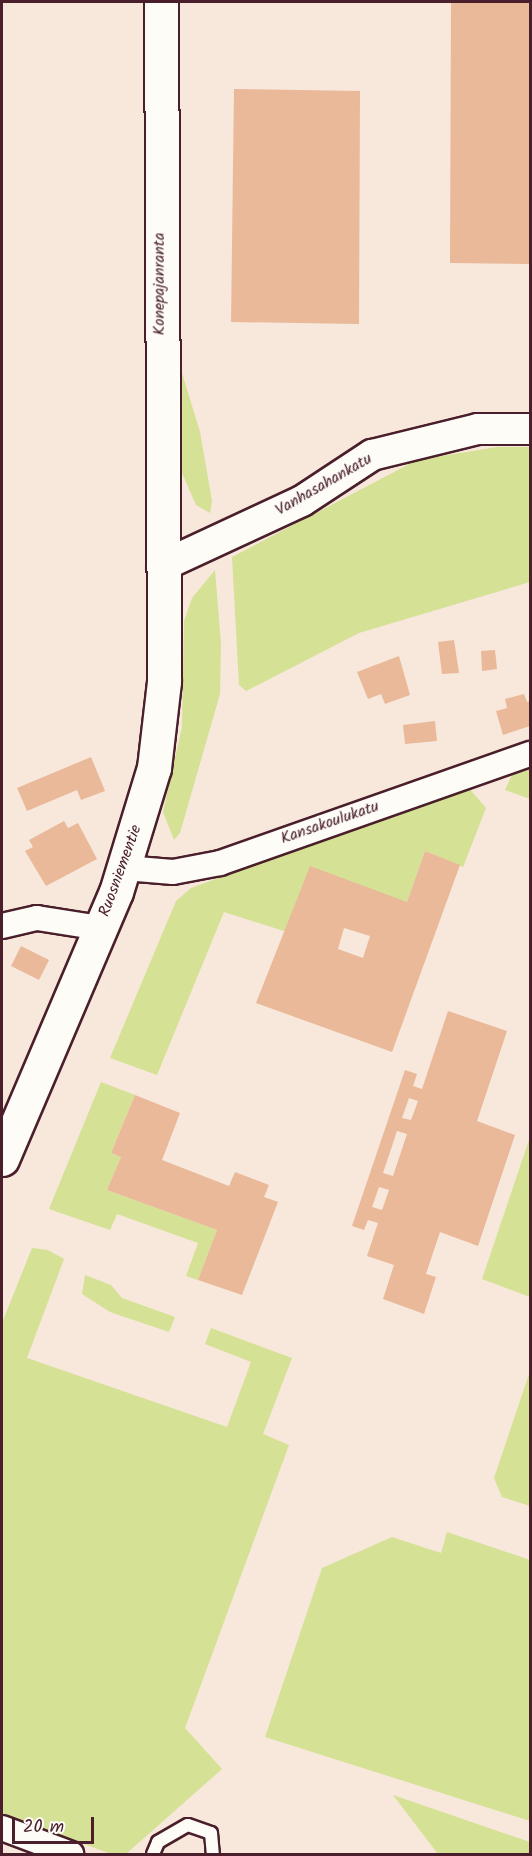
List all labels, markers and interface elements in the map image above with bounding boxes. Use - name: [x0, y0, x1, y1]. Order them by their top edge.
- street label: Konepajanranta: [150, 233, 170, 335]
- street label: Vanhasahankatu: [272, 450, 376, 520]
- street label: Kansakoulukatu: [278, 797, 382, 849]
- street label: Ruosniementie: [96, 822, 146, 920]
- scale bar: [15, 1805, 98, 1843]
- text: 20 m: [23, 1813, 64, 1842]

